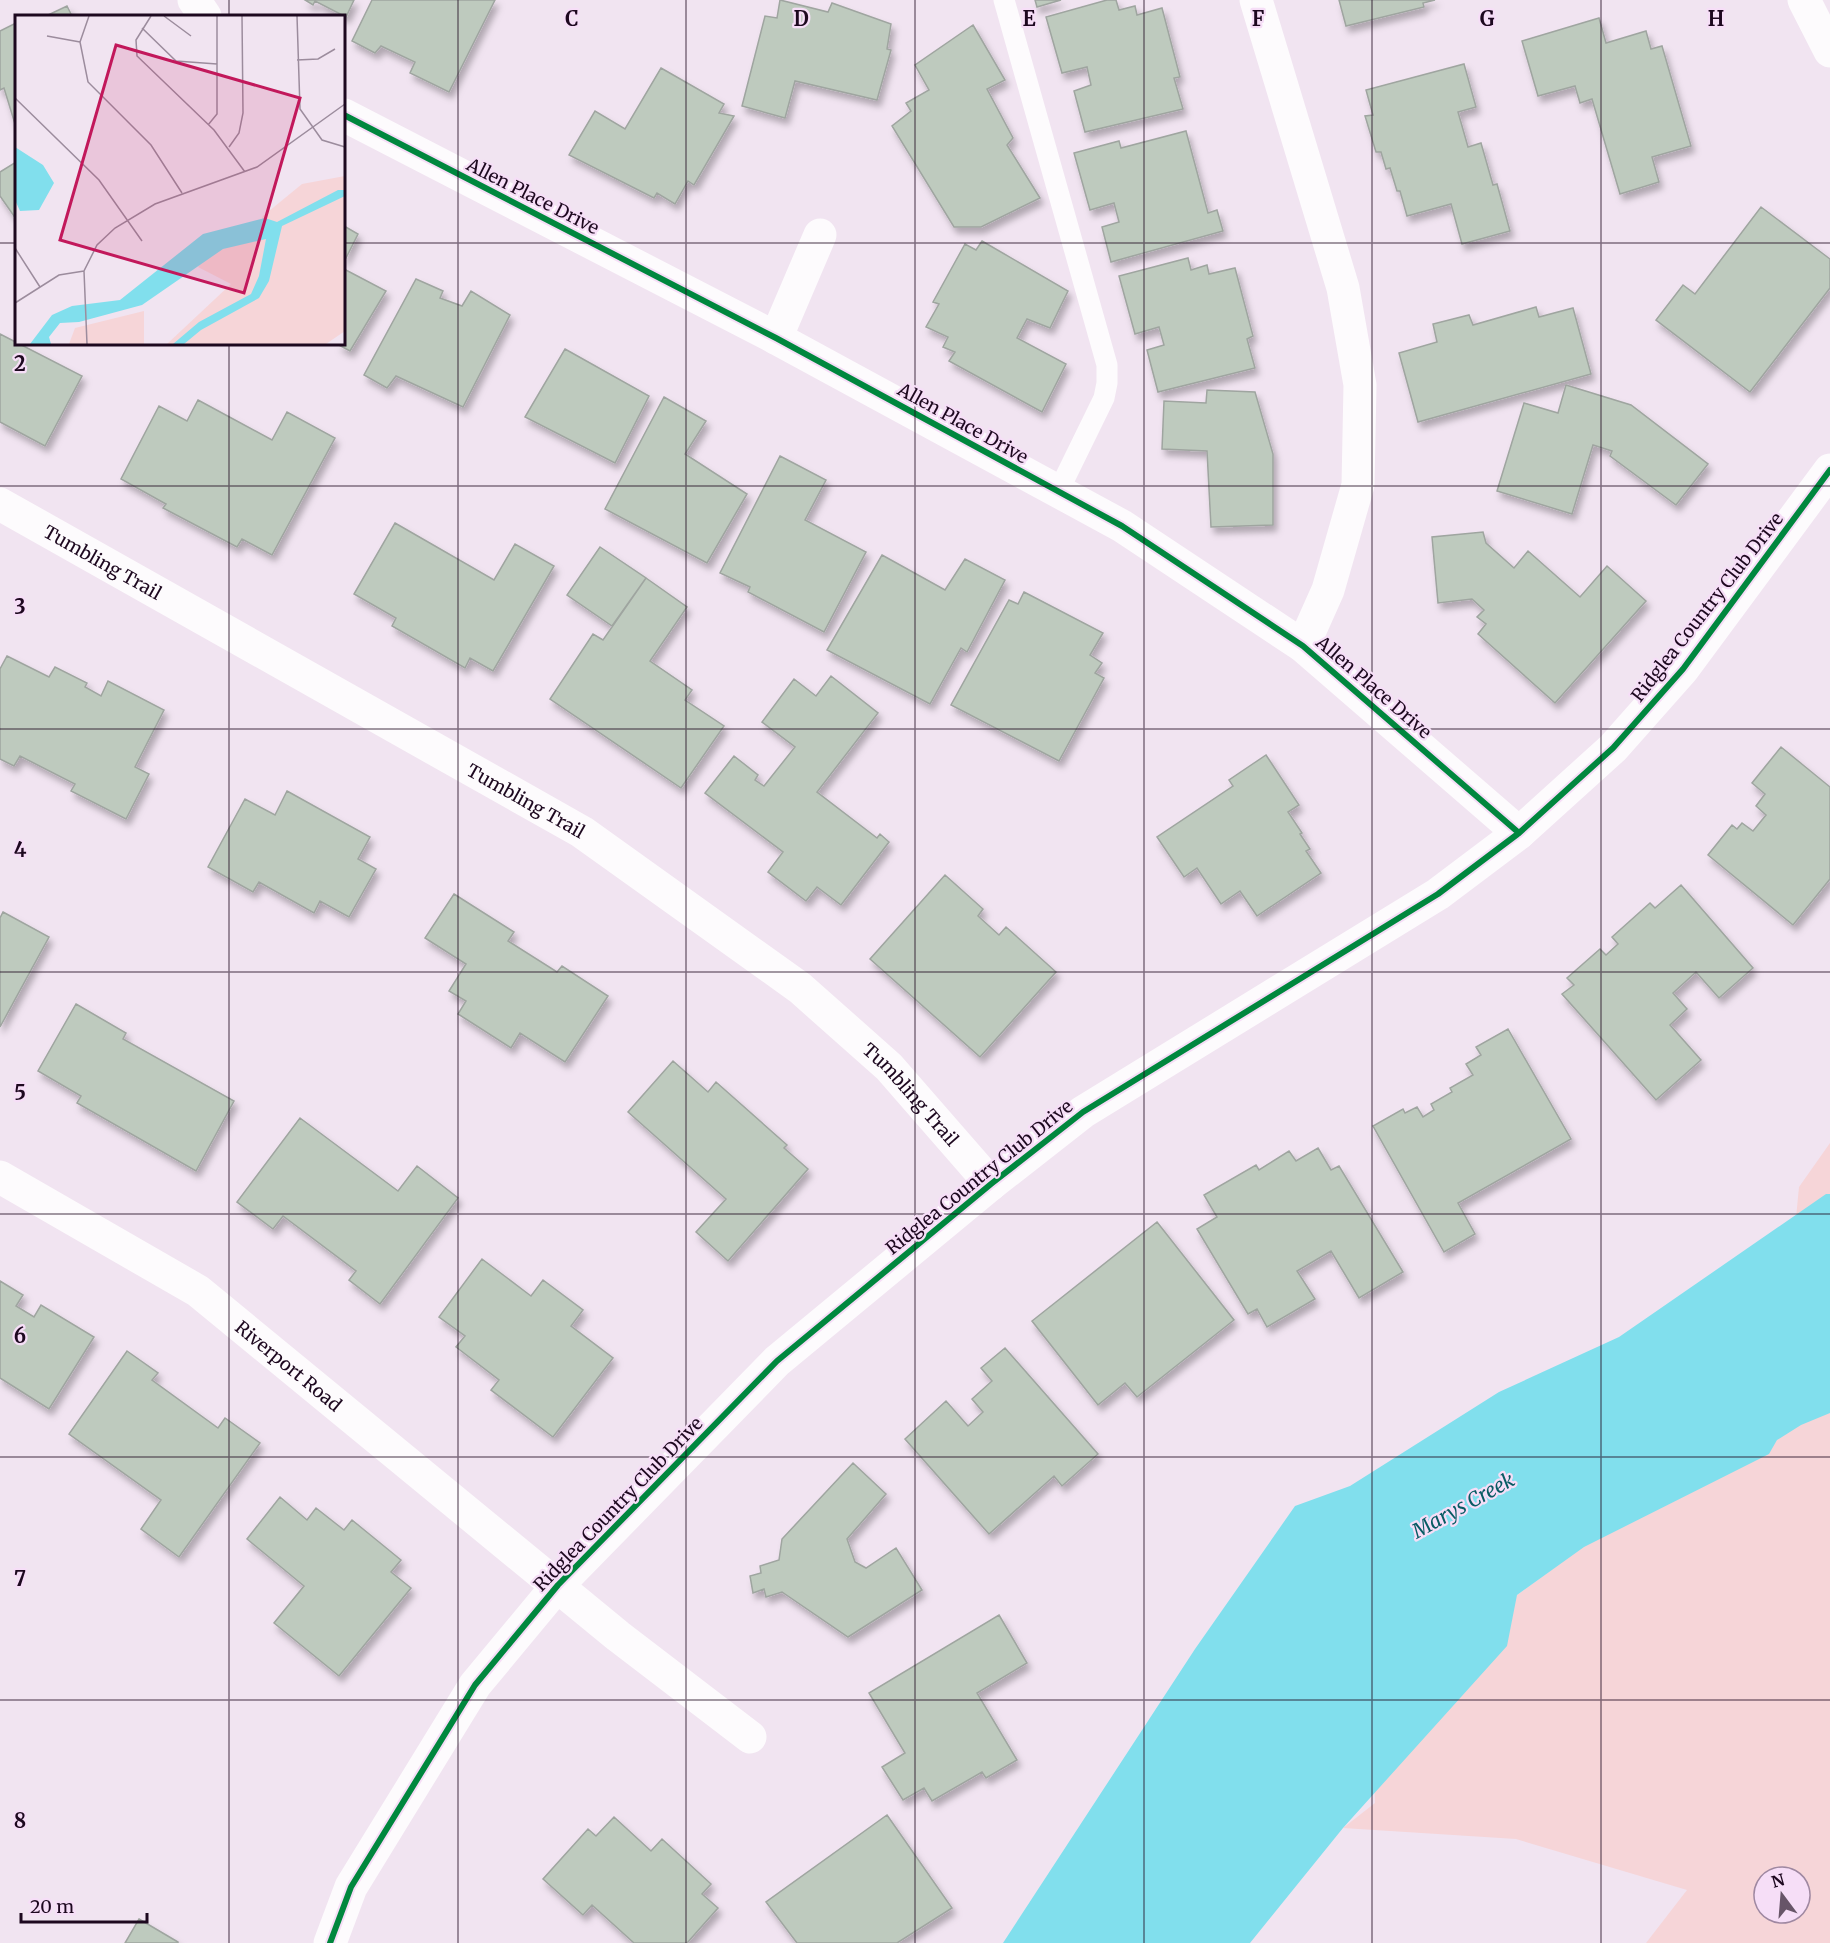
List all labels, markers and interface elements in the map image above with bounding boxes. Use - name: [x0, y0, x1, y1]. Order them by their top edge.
- text: C: [565, 6, 579, 31]
- text: D: [793, 6, 809, 31]
- text: E: [1022, 6, 1036, 31]
- text: F: [1252, 6, 1265, 31]
- text: G: [1480, 6, 1495, 31]
- text: H: [1708, 6, 1724, 31]
- inset map: [15, 15, 345, 345]
- street label: Allen Place Drive: [462, 152, 603, 239]
- text: 2: [14, 351, 26, 376]
- street label: Allen Place Drive: [893, 377, 1032, 468]
- street label: Ridglea Country Club Drive: [1626, 508, 1788, 706]
- street label: Tumbling Trail: [40, 520, 166, 605]
- text: 3: [14, 594, 26, 619]
- street label: Allen Place Drive: [1311, 630, 1437, 743]
- street label: Tumbling Trail: [463, 758, 590, 843]
- text: 4: [14, 837, 27, 862]
- street label: Tumbling Trail: [858, 1038, 964, 1151]
- text: 5: [14, 1080, 26, 1105]
- street label: Ridglea Country Club Drive: [881, 1094, 1077, 1260]
- street label: Riverport Road: [231, 1315, 347, 1416]
- text: 6: [14, 1323, 26, 1348]
- street label: Ridglea Country Club Drive: [529, 1412, 707, 1596]
- water label: Marys Creek: [1407, 1467, 1519, 1544]
- text: 7: [14, 1566, 26, 1591]
- text: 8: [14, 1808, 26, 1833]
- north arrow: [1752, 1865, 1812, 1925]
- text: N: [1769, 1869, 1787, 1892]
- scale bar: [21, 1886, 147, 1924]
- text: 20 m: [30, 1895, 74, 1918]

